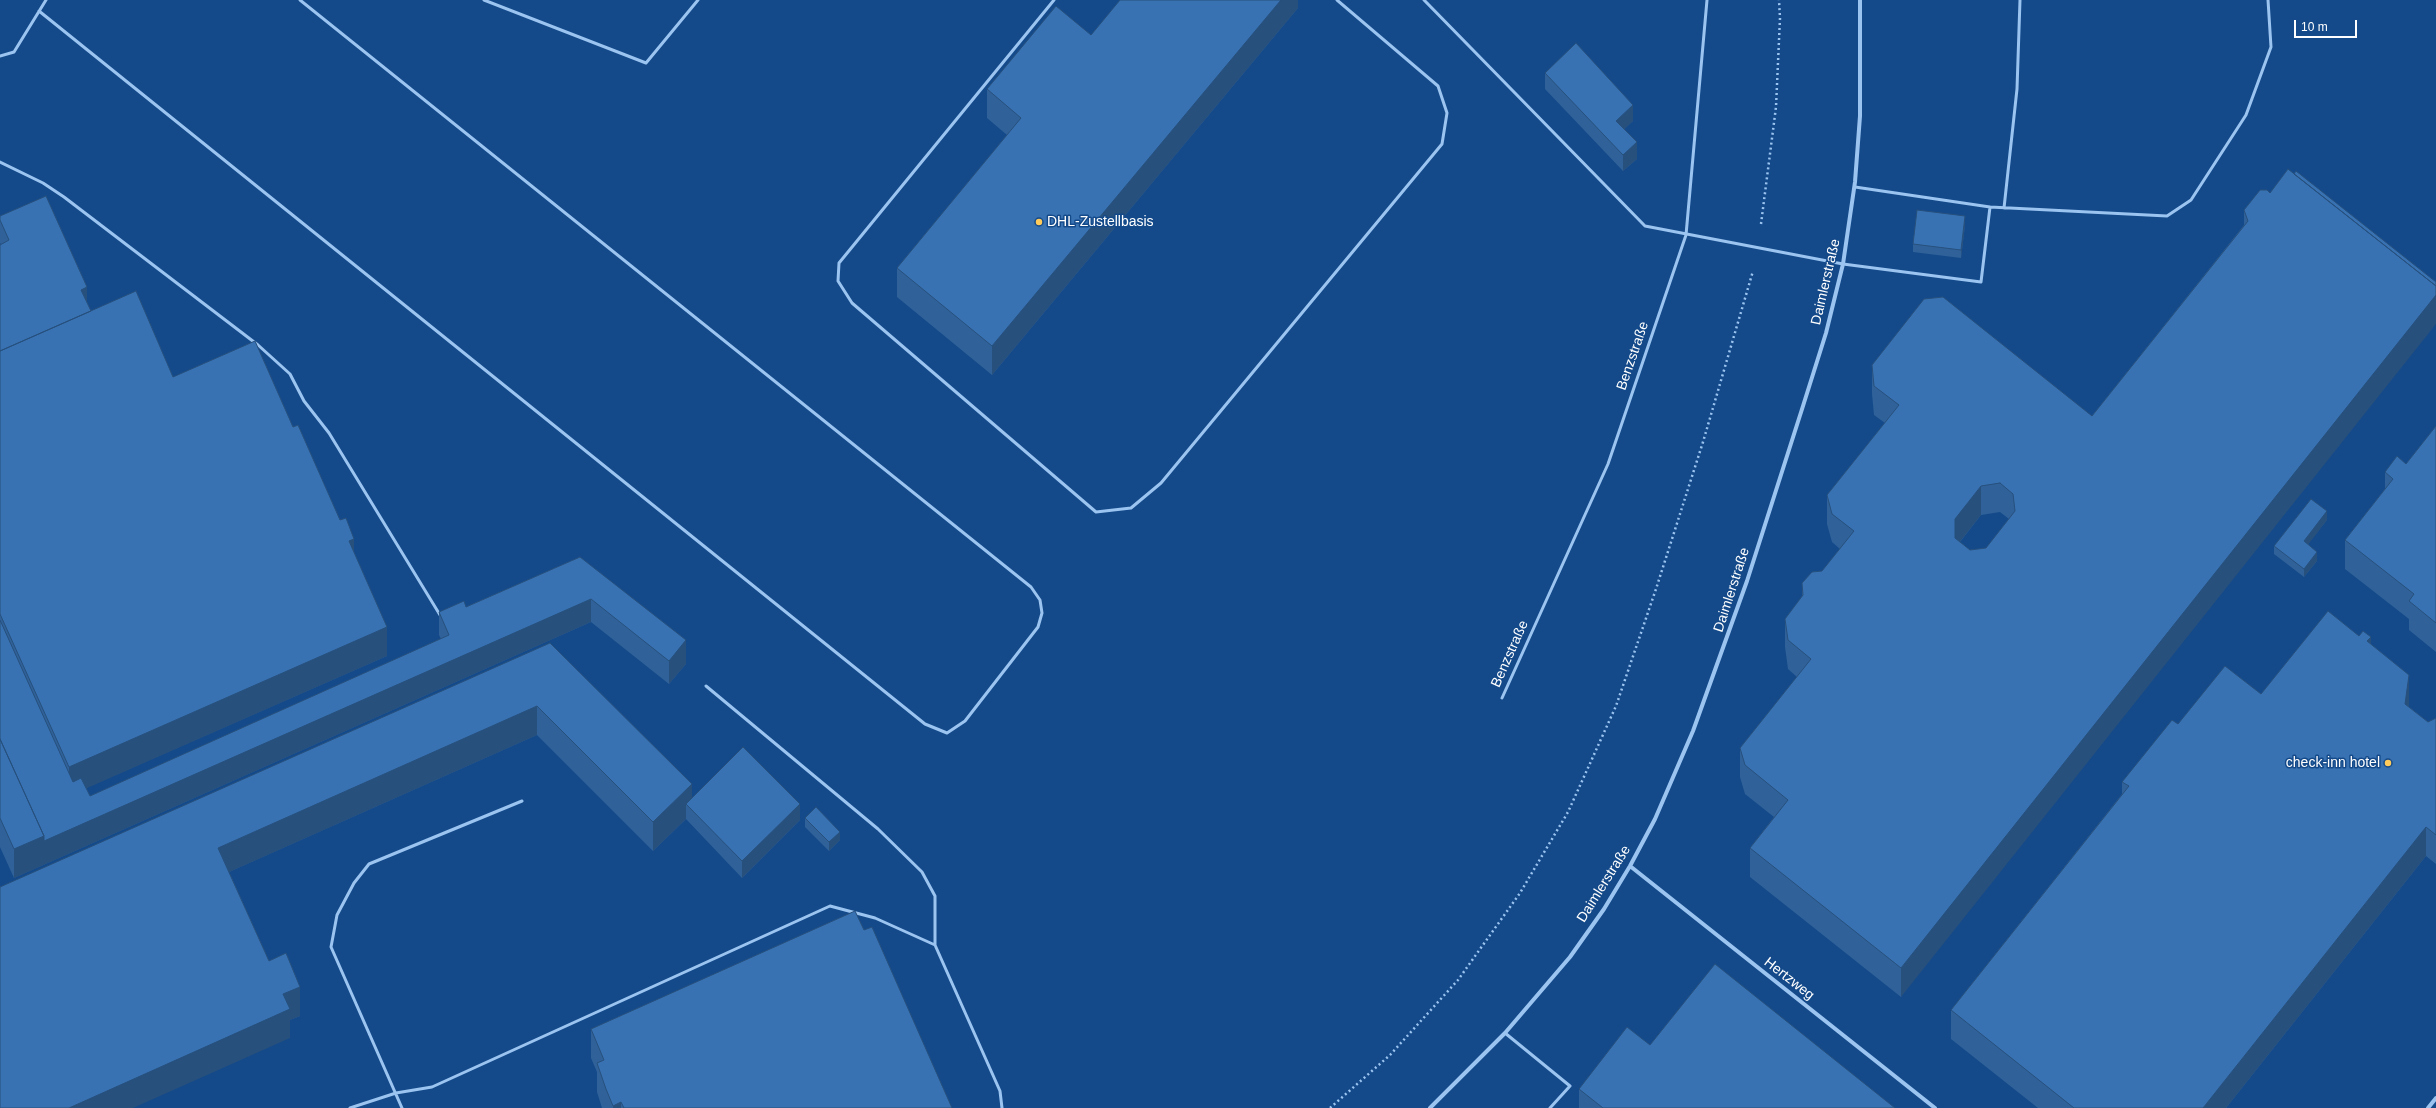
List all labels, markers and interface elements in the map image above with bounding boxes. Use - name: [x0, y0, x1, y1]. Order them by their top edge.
- scale bar: [2296, 12, 2359, 38]
- text: 10 m: [2301, 20, 2328, 34]
- place label: DHL-Zustellbasis: [1047, 214, 1154, 230]
- marker: DHL-Zustellbasis: [1034, 217, 1044, 227]
- street label: Daimlerstraße: [1808, 237, 1844, 327]
- street label: Benzstraße: [1613, 319, 1653, 393]
- street label: Daimlerstraße: [1710, 546, 1754, 634]
- street label: Benzstraße: [1488, 618, 1532, 690]
- place label: check-inn hotel: [2286, 755, 2380, 771]
- marker: check-inn hotel: [2383, 758, 2393, 768]
- street label: Daimlerstraße: [1574, 842, 1634, 926]
- street label: Hertzweg: [1761, 954, 1817, 1004]

